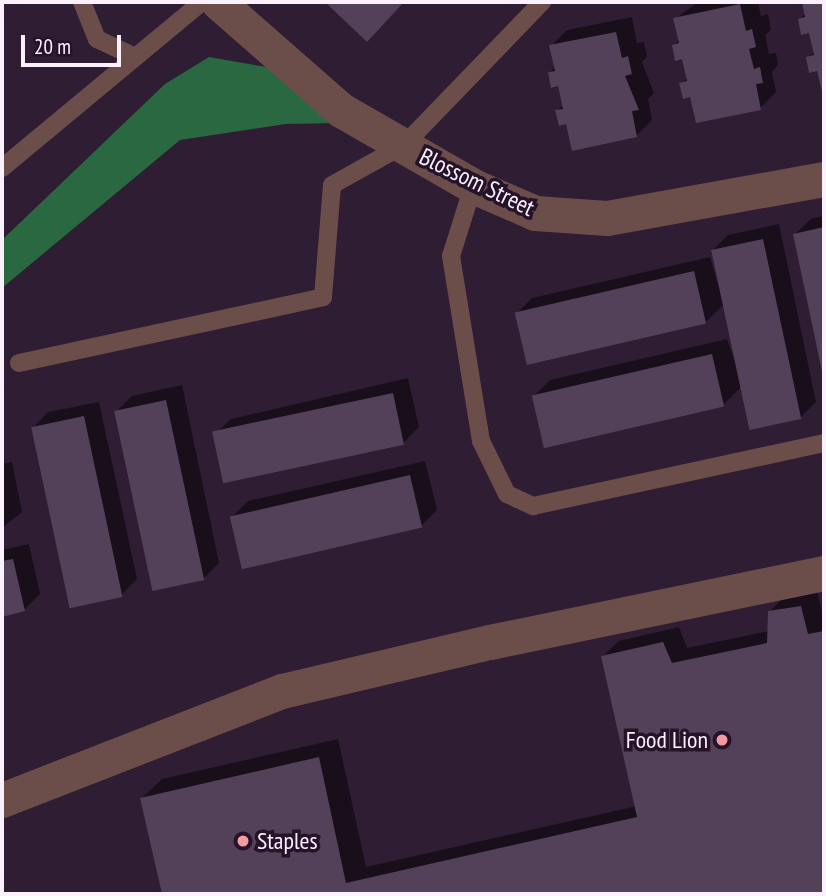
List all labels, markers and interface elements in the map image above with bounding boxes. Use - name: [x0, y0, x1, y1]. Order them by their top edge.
- scale bar: [24, 21, 124, 65]
- text: 20 m: [34, 33, 71, 60]
- street label: Blossom Street: [415, 142, 539, 222]
- place label: Food Lion: [626, 726, 708, 754]
- marker: Food Lion: [714, 732, 730, 748]
- place label: Staples: [257, 827, 318, 855]
- marker: Staples: [235, 833, 251, 849]

